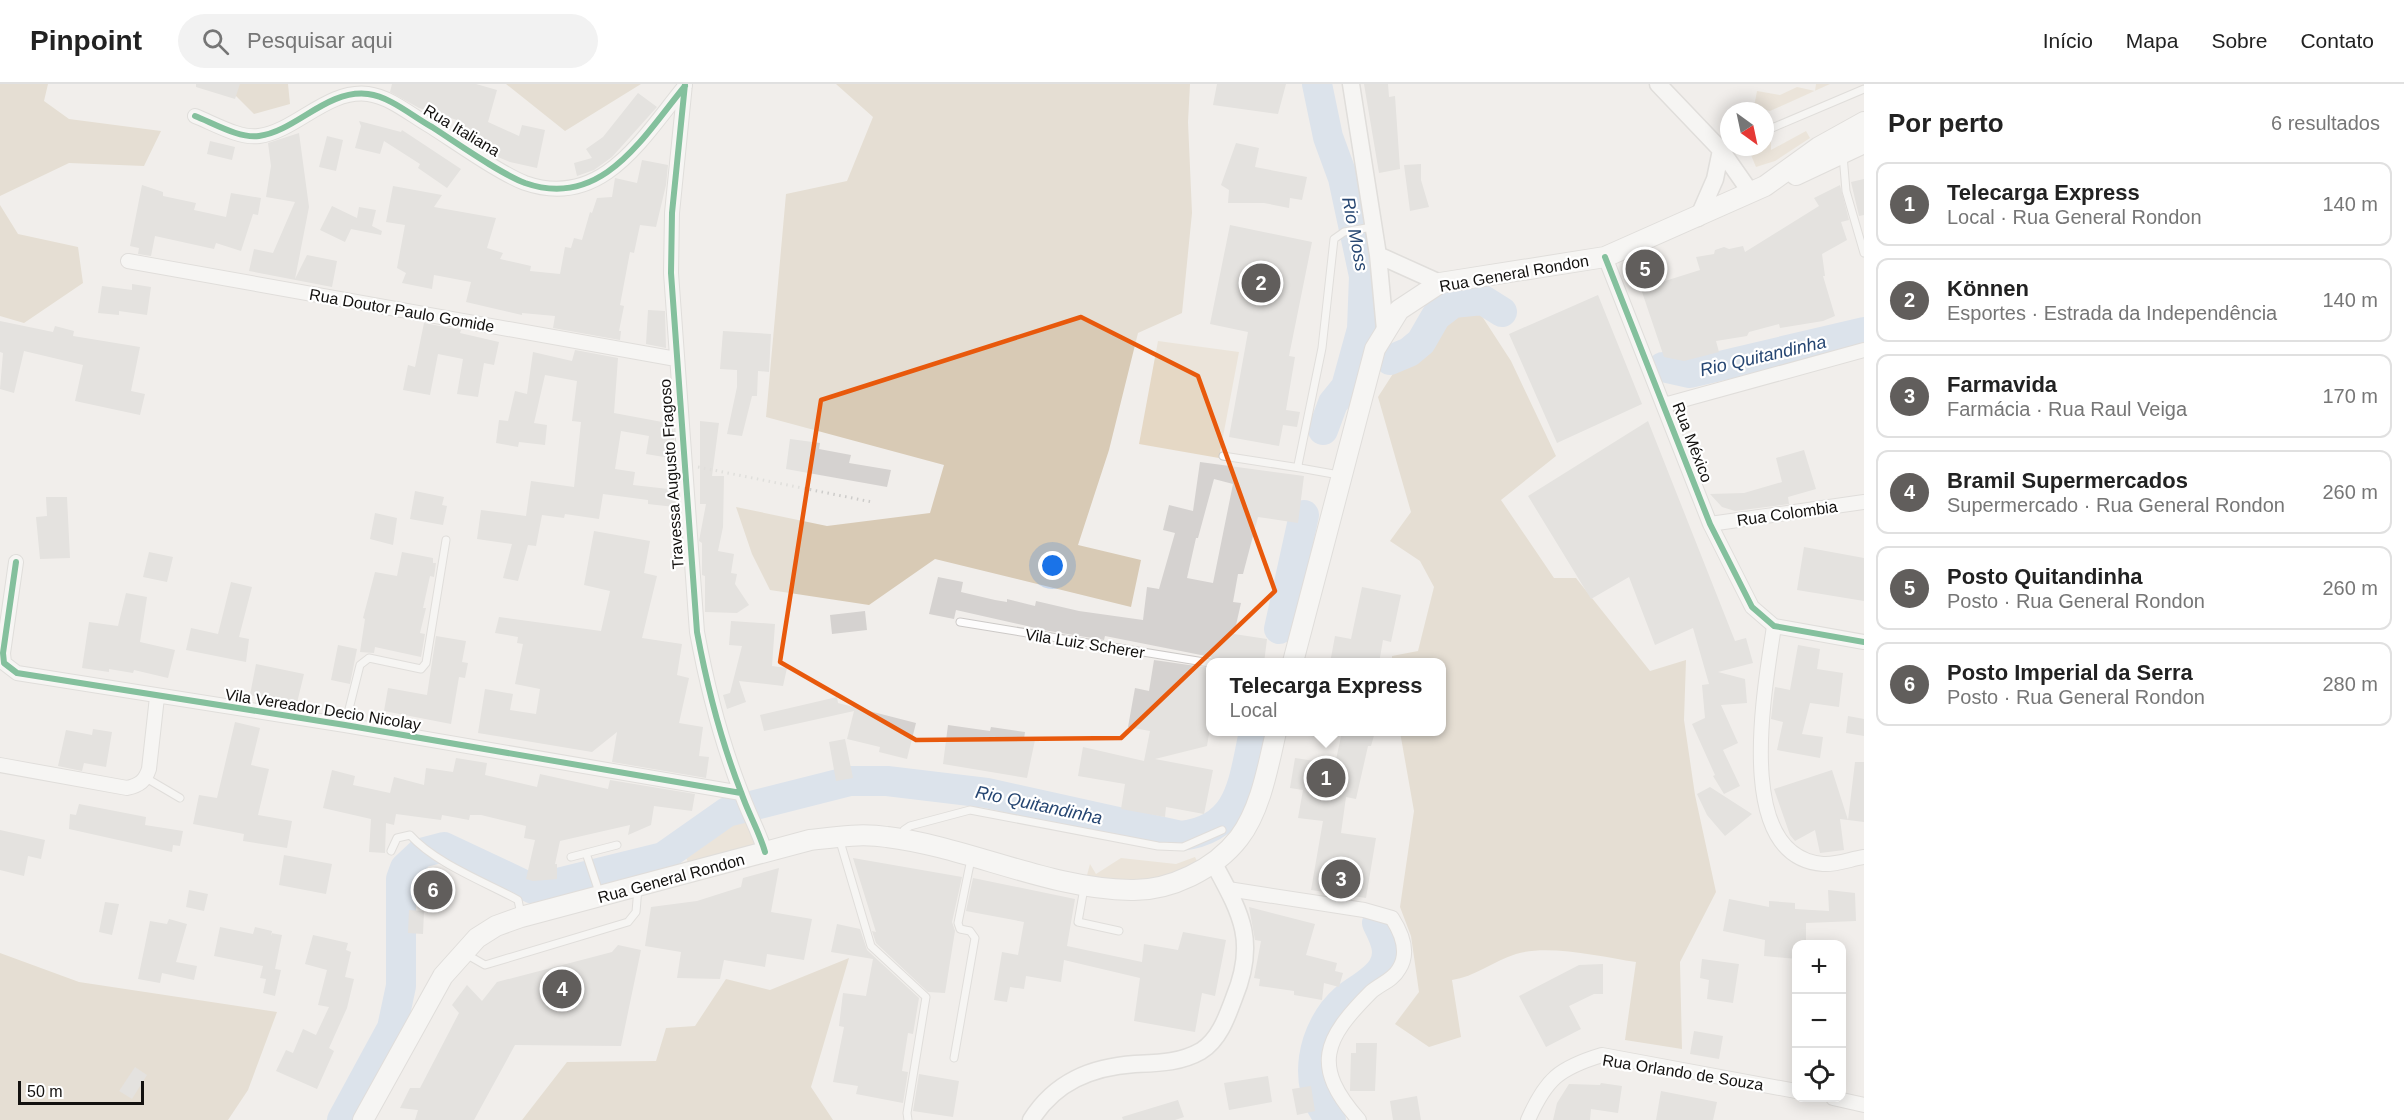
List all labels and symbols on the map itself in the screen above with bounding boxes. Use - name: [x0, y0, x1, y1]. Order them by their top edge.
- street label: Rua Italiana: [421, 101, 503, 160]
- north arrow: [1720, 102, 1774, 156]
- water label: Rio Moss: [1338, 195, 1372, 273]
- pin: 5: [1626, 246, 1664, 291]
- street label: Rua General Rondon: [1438, 252, 1590, 295]
- pin: 2: [1242, 260, 1280, 306]
- street label: Rua Doutor Paulo Gomide: [308, 286, 496, 335]
- water label: Rio Quitandinha: [1698, 332, 1828, 380]
- street label: Travessa Augusto Fragoso: [656, 378, 687, 570]
- street label: Rua México: [1669, 400, 1716, 485]
- street label: Rua Colombia: [1736, 498, 1839, 529]
- your location: [1038, 551, 1067, 580]
- street label: Vila Luiz Scherer: [1024, 626, 1147, 661]
- street label: Vila Vereador Decio Nicolay: [224, 686, 422, 733]
- pin: 1: [1306, 756, 1346, 800]
- water label: Rio Quitandinha: [974, 782, 1104, 828]
- street label: Rua General Rondon: [596, 851, 746, 906]
- pin: 3: [1322, 856, 1360, 902]
- pin: 6: [414, 868, 452, 912]
- pin: 4: [542, 966, 582, 1012]
- street label: Rua Orlando de Souza: [1601, 1051, 1765, 1094]
- scale bar: [18, 1078, 144, 1106]

